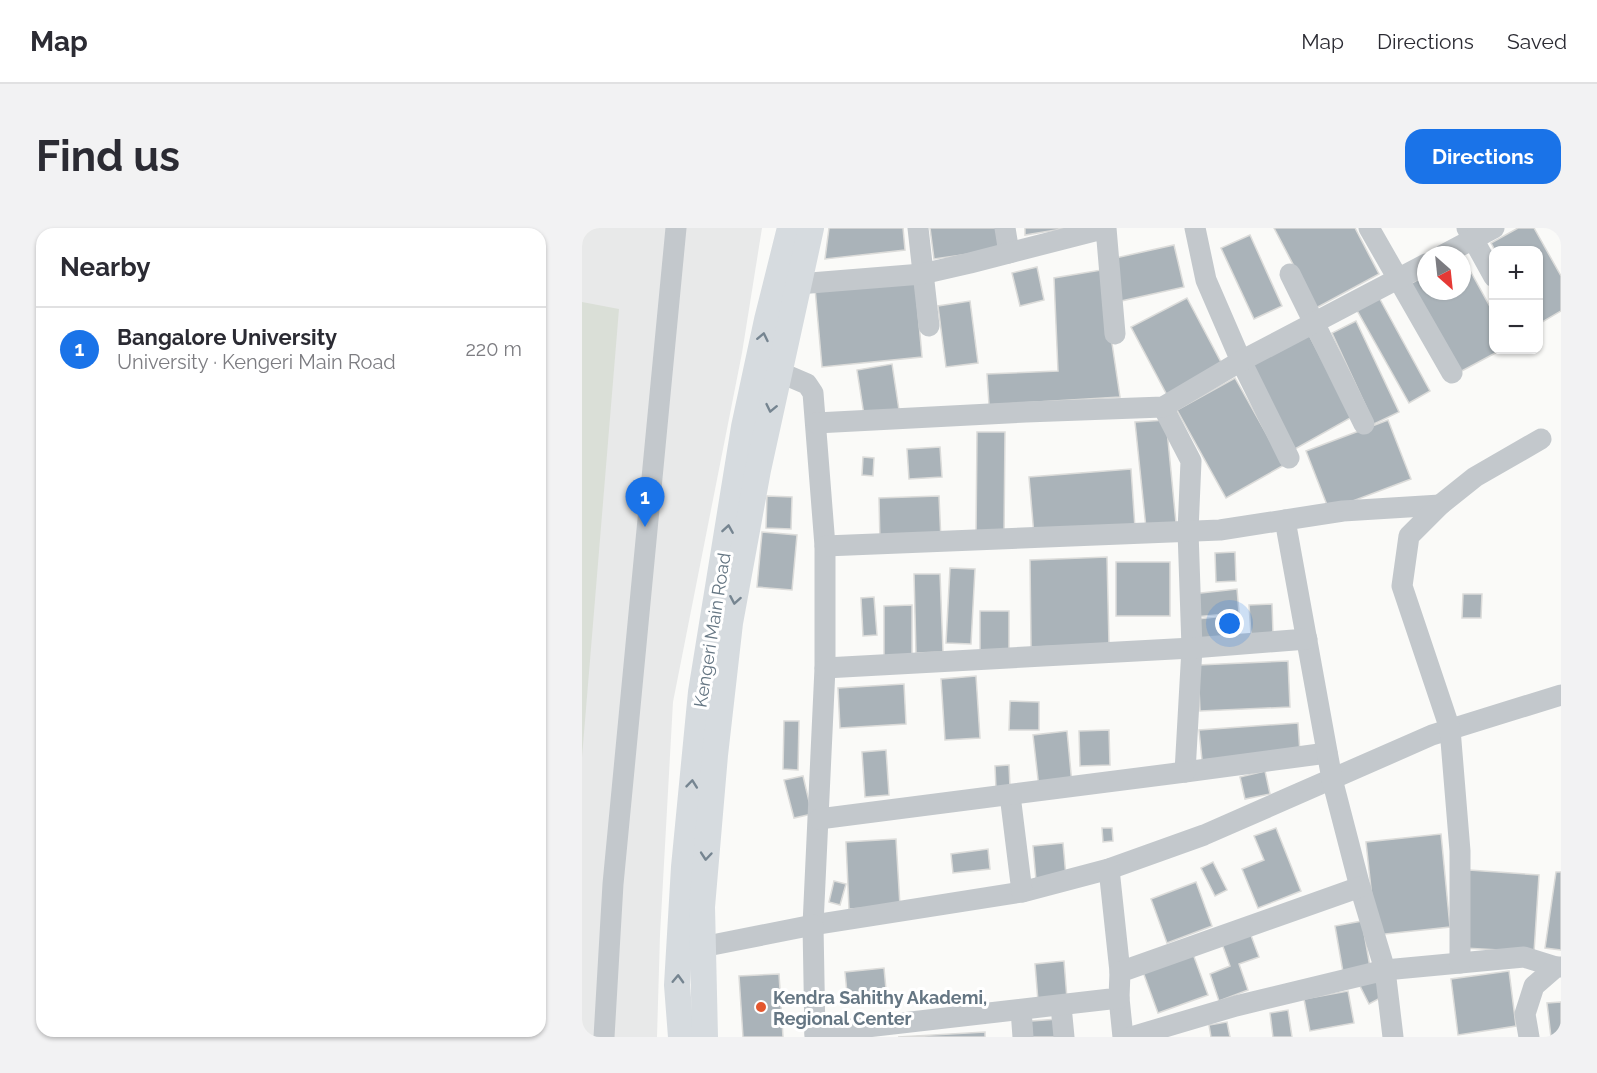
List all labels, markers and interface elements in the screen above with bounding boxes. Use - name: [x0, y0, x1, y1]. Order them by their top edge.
- text: Map: [30, 25, 88, 58]
- text: Map: [1301, 29, 1344, 54]
- text: Directions: [1377, 29, 1474, 54]
- text: Saved: [1507, 29, 1567, 54]
- button: Directions: [1405, 129, 1561, 184]
- text: Find us: [36, 132, 180, 181]
- north arrow: [1417, 246, 1471, 300]
- map controls: [1489, 246, 1543, 354]
- button: +: [1489, 246, 1543, 300]
- text: Nearby: [60, 252, 150, 282]
- button: −: [1489, 300, 1543, 354]
- text: Bangalore University: [117, 324, 337, 350]
- one-way arrow: [756, 332, 769, 342]
- text: 1: [75, 337, 84, 361]
- text: 220 m: [465, 337, 522, 361]
- text: University · Kengeri Main Road: [117, 350, 396, 374]
- one-way arrow: [765, 403, 778, 413]
- pin: 1: [626, 478, 664, 527]
- one-way arrow: [721, 524, 733, 533]
- street label: Kengeri Main Road: [689, 551, 735, 709]
- one-way arrow: [729, 595, 741, 604]
- your location: [1215, 609, 1244, 638]
- one-way arrow: [685, 780, 698, 789]
- one-way arrow: [700, 851, 713, 861]
- one-way arrow: [671, 974, 684, 983]
- place label: Kendra Sahithy Akademi, Regional Center: [773, 987, 987, 1029]
- marker: Kendra Sahithy Akademi, Regional Center: [754, 1000, 768, 1014]

